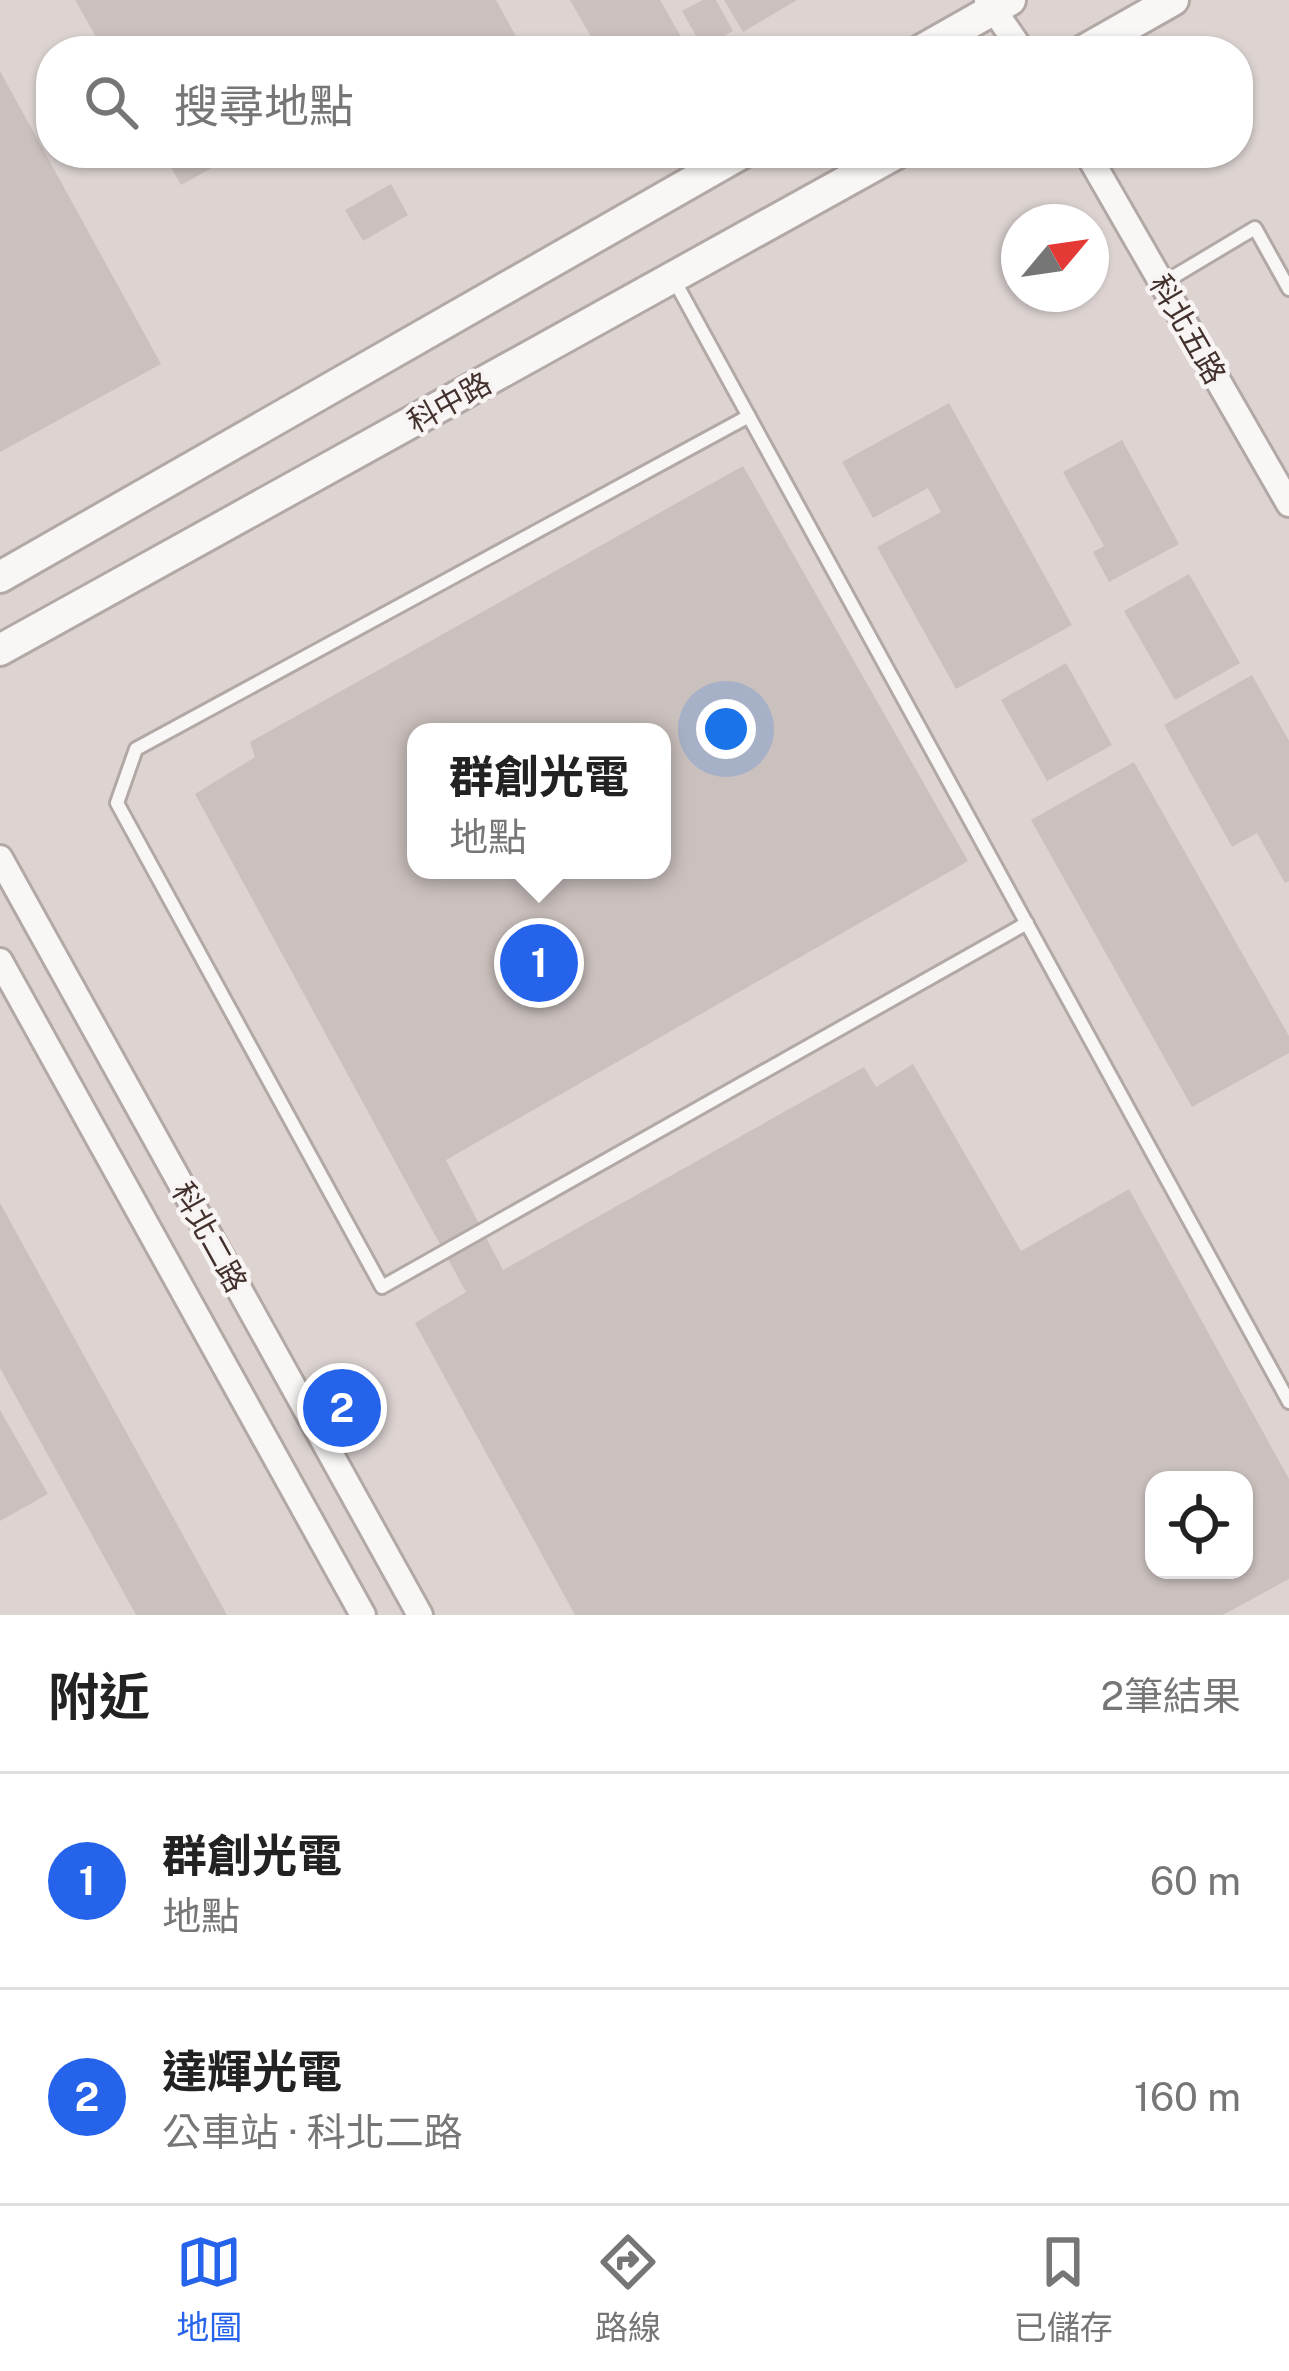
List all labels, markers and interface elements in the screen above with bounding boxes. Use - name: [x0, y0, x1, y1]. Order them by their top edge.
- search box: [36, 36, 1253, 168]
- icon: search: [78, 69, 144, 135]
- text: 搜尋地點: [174, 79, 354, 132]
- north arrow: [1001, 204, 1109, 312]
- street label: 科北五路: [1142, 268, 1234, 390]
- street label: 科中路: [401, 364, 497, 440]
- your location: [696, 699, 756, 759]
- popup: [407, 723, 671, 879]
- text: 群創光電: [449, 750, 629, 803]
- text: 地點: [449, 814, 527, 860]
- pin: 1: [500, 918, 578, 1008]
- street label: 科北二路: [165, 1176, 255, 1298]
- pin: 2: [303, 1363, 381, 1453]
- map controls: [1145, 1471, 1253, 1579]
- button: locate: [1145, 1471, 1253, 1579]
- text: 附近: [48, 1667, 150, 1726]
- text: 2筆結果: [1101, 1673, 1241, 1719]
- text: 群創光電: [162, 1829, 342, 1882]
- text: 1: [79, 1858, 95, 1904]
- text: 60 m: [1150, 1858, 1241, 1904]
- text: 地點: [162, 1893, 240, 1939]
- text: 達輝光電: [162, 2045, 342, 2098]
- text: 2: [75, 2074, 99, 2120]
- text: 160 m: [1134, 2074, 1241, 2120]
- text: 公車站 · 科北二路: [162, 2109, 463, 2155]
- tab: 地圖: [176, 2229, 242, 2349]
- tab: 路線: [595, 2229, 661, 2349]
- tab: 已儲存: [1014, 2229, 1113, 2349]

